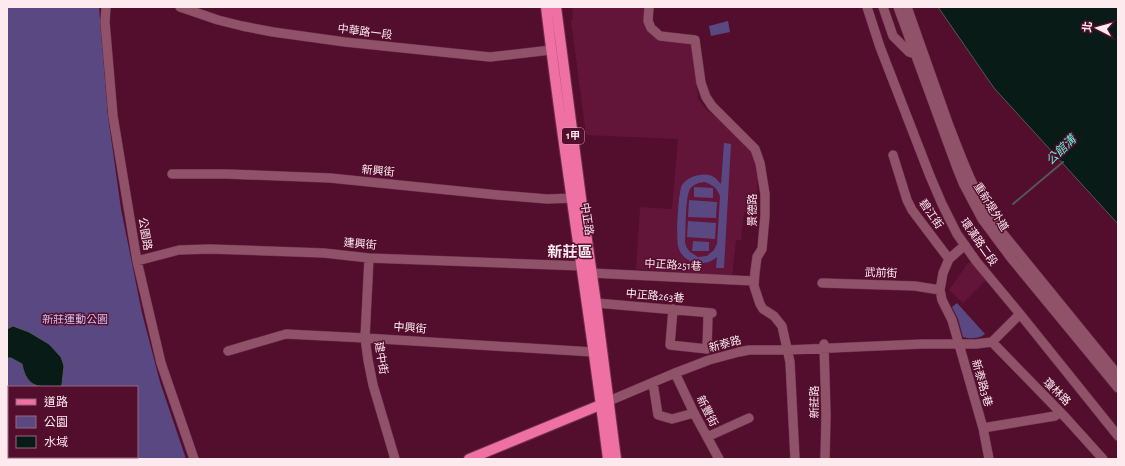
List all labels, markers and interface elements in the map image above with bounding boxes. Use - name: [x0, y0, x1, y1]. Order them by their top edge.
- north arrow: [1077, 8, 1117, 48]
- text: 北: [1082, 21, 1094, 33]
- street label: 中華路一段: [337, 22, 393, 41]
- road number: 1甲: [562, 128, 584, 144]
- water label: 公館溝: [1043, 131, 1080, 167]
- street label: 新興街: [361, 163, 395, 178]
- street label: 重新堤外道: [972, 180, 1011, 233]
- street label: 景德路: [746, 194, 758, 227]
- street label: 碧江街: [917, 197, 946, 231]
- street label: 中正路: [579, 202, 596, 236]
- street label: 環漢路二段: [959, 216, 1000, 268]
- street label: 公園路: [137, 217, 154, 251]
- street label: 建興街: [343, 236, 377, 251]
- district label: 新莊區: [547, 244, 593, 260]
- street label: 中正路251巷: [644, 257, 702, 272]
- street label: 武前街: [864, 266, 898, 279]
- street label: 中正路263巷: [625, 287, 685, 304]
- park label: 新莊運動公園: [42, 313, 108, 325]
- street label: 中興街: [393, 320, 427, 335]
- street label: 新泰路: [707, 333, 742, 354]
- street label: 建中街: [373, 341, 390, 375]
- street label: 新泰路3巷: [970, 358, 995, 408]
- street label: 瓊林路: [1041, 376, 1073, 408]
- legend: [8, 386, 138, 458]
- street label: 新莊路: [808, 386, 820, 419]
- street label: 新豐街: [695, 393, 720, 428]
- text: 道路: [44, 395, 68, 408]
- text: 公園: [44, 416, 68, 428]
- text: 水域: [44, 436, 68, 448]

